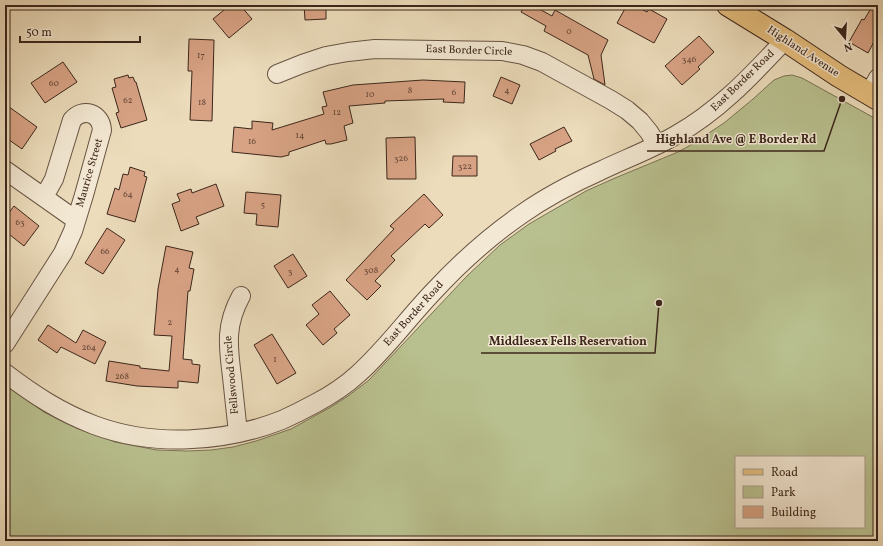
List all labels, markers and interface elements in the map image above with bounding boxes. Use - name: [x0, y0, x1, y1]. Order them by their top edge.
- scale bar: [20, 18, 140, 44]
- north arrow: [825, 18, 865, 58]
- street label: Highland Avenue: [764, 23, 842, 81]
- text: 50 m: [26, 25, 52, 41]
- house number: 0: [566, 25, 572, 38]
- text: N: [842, 38, 854, 54]
- street label: East Border Circle: [425, 42, 513, 60]
- street label: East Border Road: [708, 47, 778, 115]
- house number: 17: [197, 49, 205, 62]
- house number: 346: [682, 53, 697, 66]
- house number: 60: [49, 77, 60, 90]
- house number: 8: [408, 84, 413, 97]
- house number: 4: [504, 84, 510, 97]
- house number: 6: [452, 86, 457, 99]
- house number: 10: [366, 88, 375, 101]
- house number: 62: [123, 94, 133, 107]
- house number: 18: [198, 96, 206, 109]
- house number: 12: [333, 106, 341, 119]
- callout: Highland Ave @ E Border Rd: [647, 127, 824, 151]
- house number: 14: [296, 129, 304, 142]
- text: Highland Ave @ E Border Rd: [656, 132, 817, 148]
- house number: 16: [248, 135, 256, 148]
- street label: Maurice Street: [73, 137, 107, 209]
- house number: 326: [394, 152, 408, 165]
- house number: 322: [458, 160, 472, 173]
- house number: 64: [123, 188, 133, 201]
- house number: 5: [261, 198, 265, 211]
- house number: 63: [15, 216, 25, 229]
- house number: 66: [100, 245, 110, 258]
- house number: 4: [174, 263, 180, 276]
- house number: 308: [364, 264, 379, 277]
- house number: 3: [288, 265, 293, 278]
- street label: East Border Road: [381, 278, 447, 350]
- house number: 2: [168, 316, 173, 329]
- callout: Middlesex Fells Reservation: [481, 329, 655, 353]
- text: Middlesex Fells Reservation: [489, 334, 647, 350]
- street label: Fellswood Circle: [221, 335, 243, 415]
- house number: 264: [82, 341, 96, 354]
- house number: 1: [273, 353, 277, 366]
- house number: 268: [115, 370, 129, 383]
- legend: [735, 456, 865, 528]
- text: Road: [771, 465, 798, 481]
- text: Park: [771, 485, 796, 501]
- text: Building: [771, 505, 816, 521]

